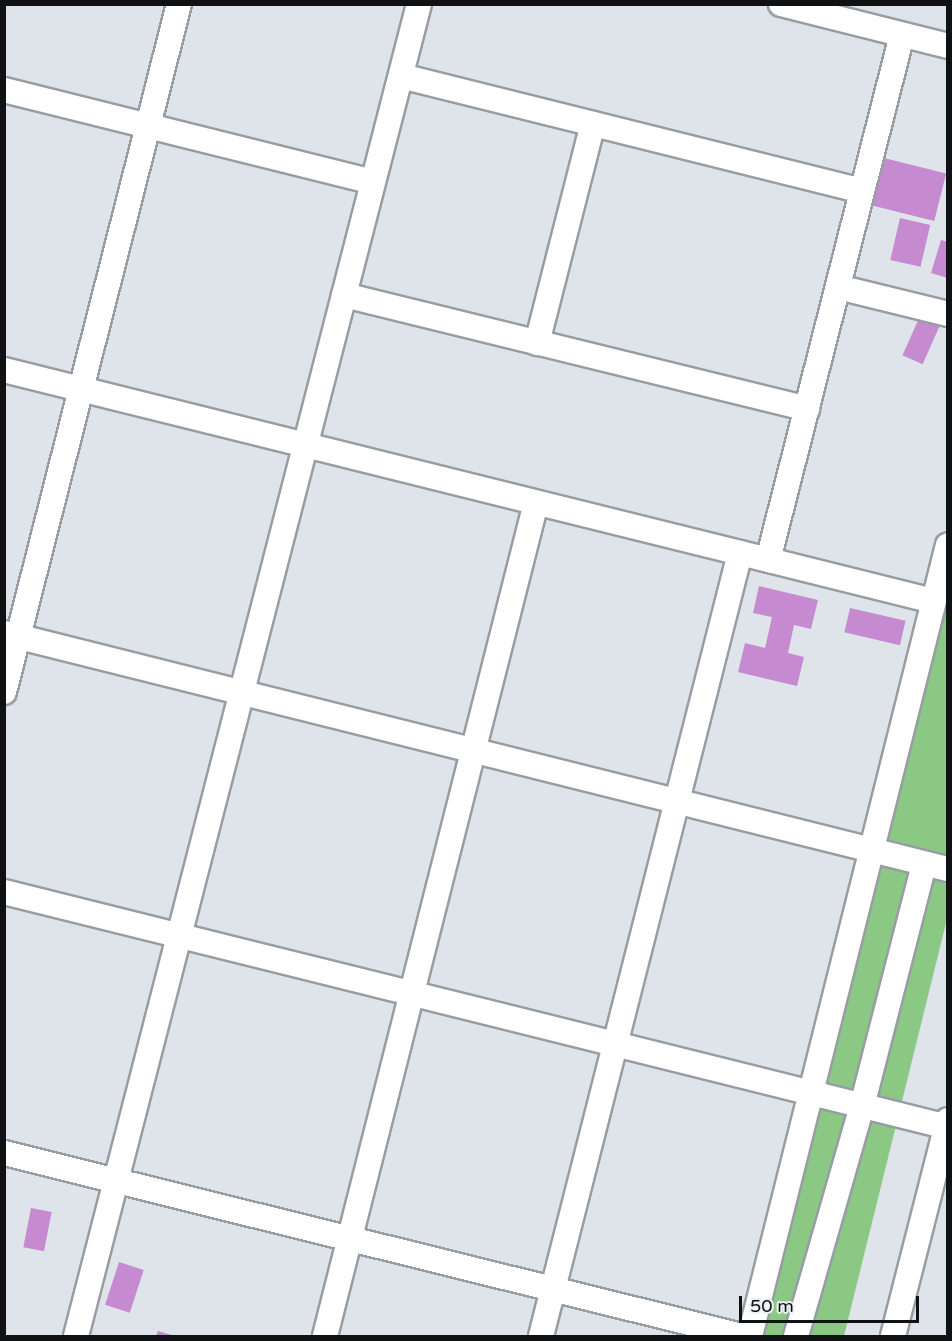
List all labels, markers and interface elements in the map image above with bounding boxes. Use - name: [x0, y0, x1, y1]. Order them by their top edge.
- scale bar: [742, 1284, 922, 1322]
- text: 50 m: [750, 1295, 794, 1317]

